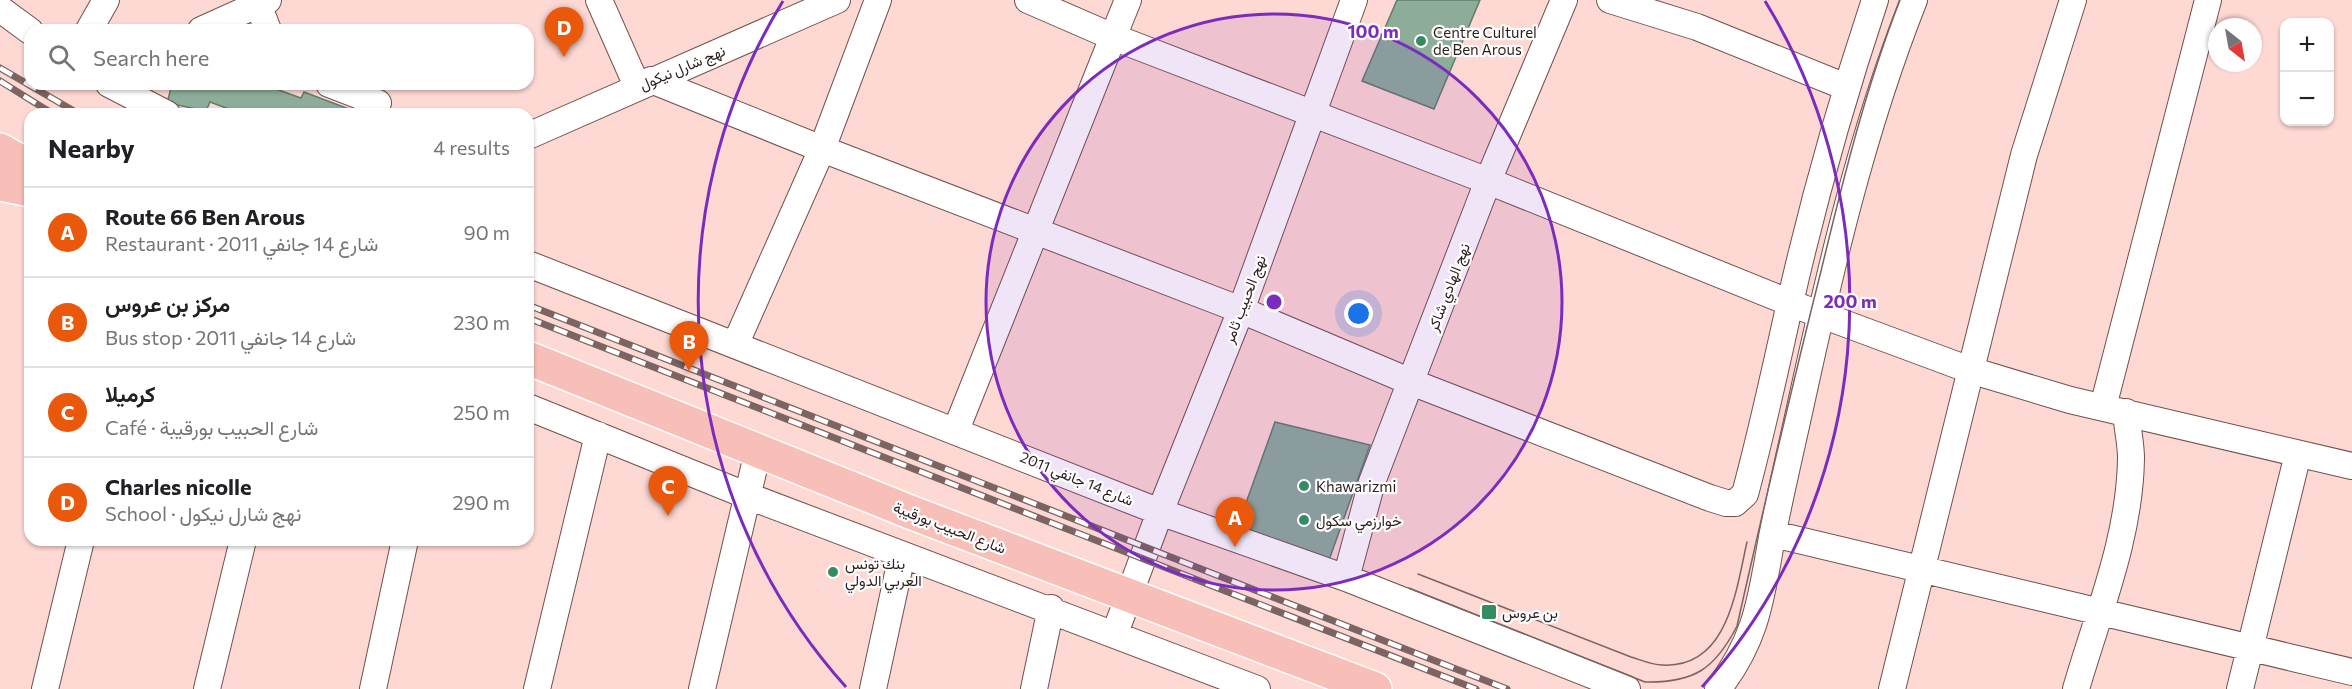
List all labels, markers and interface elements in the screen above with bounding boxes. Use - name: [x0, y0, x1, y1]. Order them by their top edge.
- pin: D: [544, 8, 584, 57]
- north arrow: [2208, 18, 2262, 72]
- map controls: [2280, 18, 2334, 126]
- button: +: [2280, 18, 2334, 72]
- text: 100 m: [1347, 20, 1399, 42]
- place label: Centre Culturel de Ben Arous: [1433, 23, 1537, 58]
- search box: [24, 24, 534, 90]
- marker: Centre Culturel de Ben Arous: [1414, 34, 1428, 48]
- icon: search: [45, 41, 78, 74]
- street label: نهج شارل نيكول: [636, 41, 729, 96]
- text: Search here: [93, 44, 209, 71]
- button: −: [2280, 72, 2334, 126]
- text: Nearby: [48, 132, 135, 163]
- text: 4 results: [433, 135, 510, 159]
- text: Route 66 Ben Arous: [105, 203, 305, 230]
- text: A: [60, 220, 75, 244]
- text: 90 m: [464, 220, 510, 244]
- text: Restaurant · شارع 14 جانفي 2011: [105, 231, 378, 255]
- street label: نهج الهادي شاكر: [1423, 240, 1478, 336]
- street label: نهج الحبيب ثامر: [1219, 252, 1272, 348]
- text: مركز بن عروس: [105, 290, 230, 317]
- text: 200 m: [1823, 290, 1877, 312]
- centre of rings: [1264, 292, 1284, 312]
- your location: [1344, 299, 1373, 328]
- text: B: [61, 310, 74, 334]
- text: 230 m: [453, 310, 510, 334]
- pin: B: [670, 322, 708, 371]
- text: Bus stop · شارع 14 جانفي 2011: [105, 325, 356, 349]
- text: كرميلا: [105, 380, 155, 407]
- text: C: [61, 400, 74, 424]
- text: 250 m: [453, 400, 510, 424]
- text: Café · شارع الحبيب بورقيبة: [105, 415, 318, 439]
- street label: شارع 14 جانفي 2011: [1016, 447, 1136, 514]
- pin: C: [648, 466, 688, 516]
- text: Charles nicolle: [105, 473, 252, 500]
- place label: Khawarizmi: [1316, 477, 1396, 495]
- marker: Khawarizmi: [1297, 479, 1311, 493]
- text: D: [60, 490, 75, 514]
- text: 290 m: [452, 490, 510, 514]
- street label: شارع الحبيب بورقيبة: [890, 497, 1009, 560]
- pin: A: [1216, 498, 1254, 547]
- text: School · نهج شارل نيكول: [105, 501, 301, 525]
- place label: خوارزمي سكول: [1316, 511, 1402, 534]
- marker: خوارزمي سكول: [1297, 513, 1311, 527]
- place label: بنك تونس العربي الدولي: [845, 554, 922, 594]
- marker: بنك تونس العربي الدولي: [826, 565, 840, 579]
- marker: بن عروس: [1480, 603, 1498, 621]
- place label: بن عروس: [1502, 603, 1558, 623]

